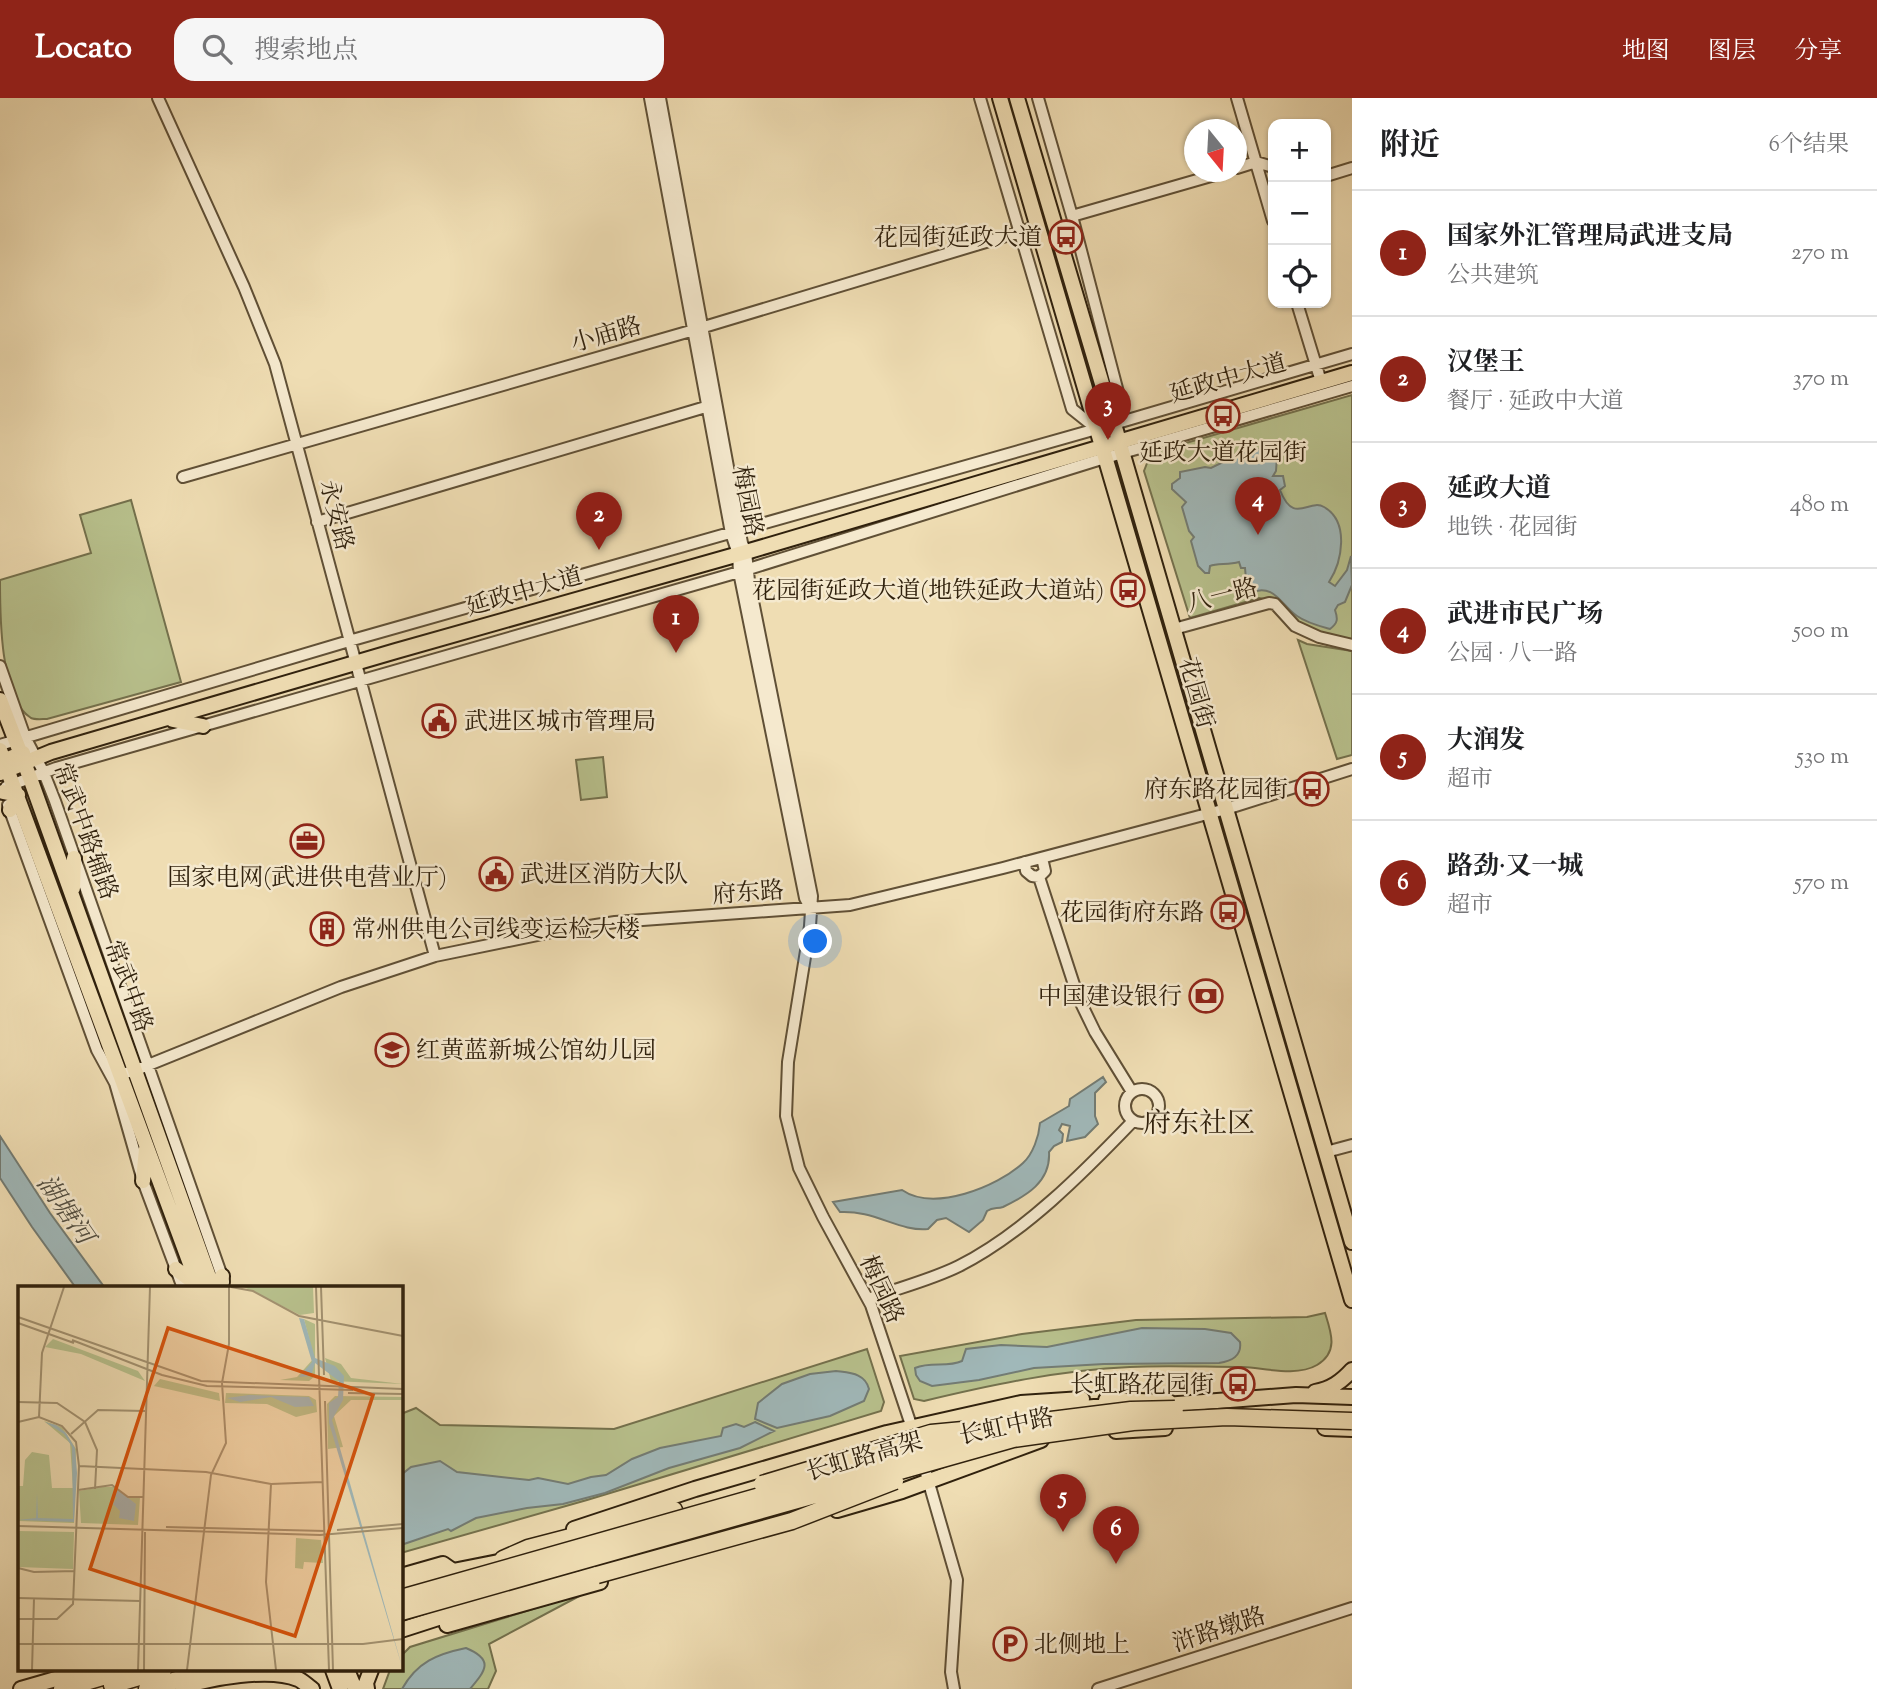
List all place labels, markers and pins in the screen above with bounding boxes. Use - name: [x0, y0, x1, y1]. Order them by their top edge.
- bus stop icon: 花园街延政大道: [1047, 218, 1085, 256]
- place label: 花园街延政大道: [874, 222, 1042, 256]
- pin: 3: [1085, 382, 1131, 440]
- bus stop icon: 延政大道花园街: [1204, 397, 1242, 435]
- place label: 延政大道花园街: [1139, 437, 1307, 471]
- pin: 4: [1235, 477, 1281, 535]
- pin: 2: [576, 492, 622, 550]
- bus stop icon: 花园街延政大道(地铁延政大道站): [1109, 571, 1147, 609]
- place label: 花园街延政大道(地铁延政大道站): [752, 575, 1104, 609]
- pin: 1: [653, 595, 699, 653]
- public building icon: 武进区城市管理局: [420, 702, 458, 740]
- place label: 武进区城市管理局: [464, 706, 656, 740]
- bus stop icon: 府东路花园街: [1293, 770, 1331, 808]
- place label: 府东路花园街: [1144, 774, 1288, 808]
- office icon: 国家电网(武进供电营业厅): [288, 822, 326, 860]
- public building icon: 武进区消防大队: [477, 855, 515, 893]
- place label: 武进区消防大队: [520, 859, 688, 893]
- place label: 国家电网(武进供电营业厅): [167, 862, 447, 896]
- bus stop icon: 花园街府东路: [1209, 893, 1247, 931]
- place label: 花园街府东路: [1060, 897, 1204, 931]
- building icon: 常州供电公司线变运检大楼: [308, 910, 346, 948]
- place label: 常州供电公司线变运检大楼: [352, 914, 640, 948]
- bank icon: 中国建设银行: [1187, 977, 1225, 1015]
- place label: 中国建设银行: [1038, 981, 1182, 1015]
- school or university icon: 红黄蓝新城公馆幼儿园: [373, 1031, 411, 1069]
- place label: 红黄蓝新城公馆幼儿园: [416, 1035, 656, 1069]
- bus stop icon: 长虹路花园街: [1219, 1365, 1257, 1403]
- place label: 长虹路花园街: [1070, 1369, 1214, 1403]
- pin: 5: [1040, 1474, 1086, 1532]
- pin: 6: [1093, 1506, 1139, 1564]
- parking icon: 北侧地上: [991, 1625, 1029, 1663]
- place label: 北侧地上: [1034, 1629, 1130, 1663]

